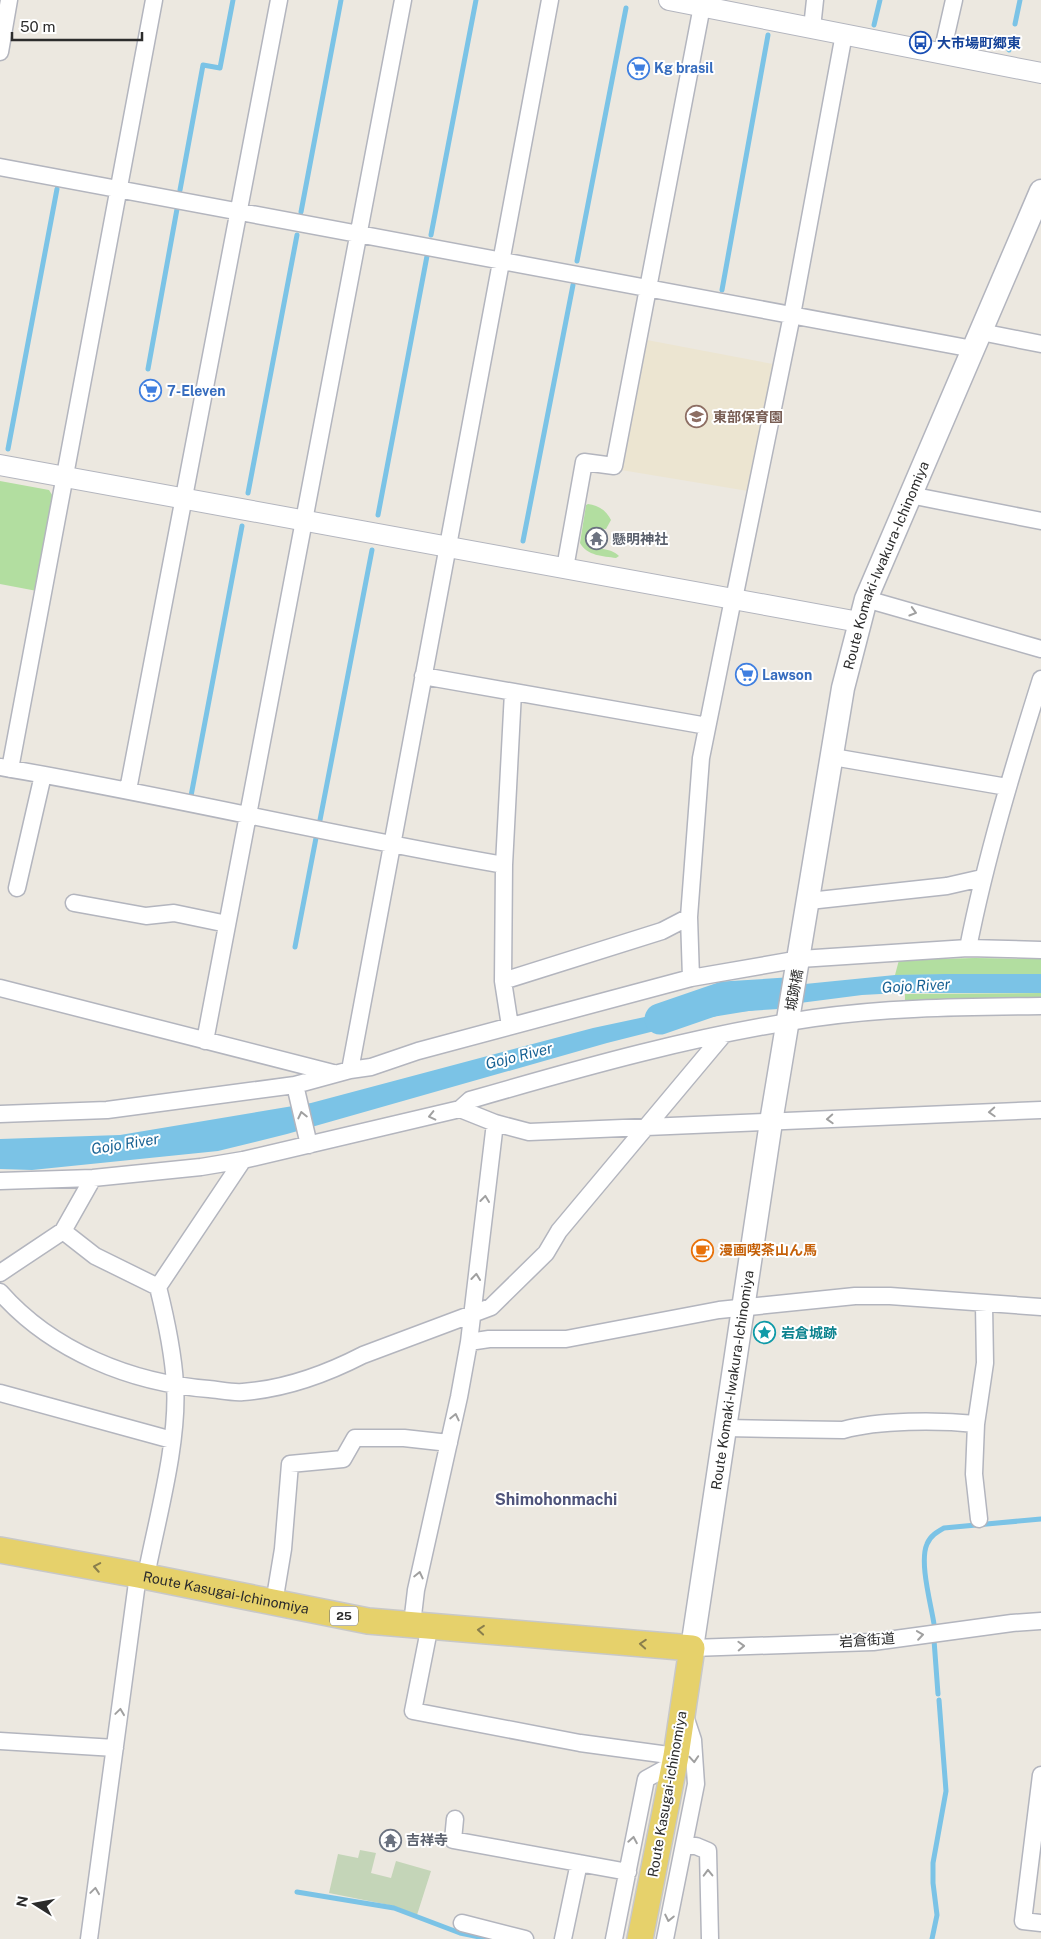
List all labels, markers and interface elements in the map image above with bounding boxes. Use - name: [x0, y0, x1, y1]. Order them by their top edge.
- scale bar: [12, 10, 142, 42]
- text: 50 m: [20, 18, 55, 35]
- bus stop icon: 大市場町郷東: [909, 31, 933, 55]
- place label: 大市場町郷東: [937, 35, 1021, 51]
- supermarket icon: Kg brasil: [626, 56, 650, 80]
- place label: Kg brasil: [654, 60, 714, 76]
- supermarket icon: 7-Eleven: [139, 379, 163, 403]
- place label: 7-Eleven: [167, 383, 226, 399]
- school or university icon: 東部保育園: [685, 405, 709, 429]
- place label: 東部保育園: [713, 409, 783, 425]
- street label: Route Komaki-Iwakura-Ichinomiya: [840, 459, 932, 671]
- temple icon: 懸明神社: [584, 527, 608, 551]
- place label: 懸明神社: [612, 531, 668, 547]
- one-way arrow: [908, 606, 917, 617]
- supermarket icon: Lawson: [734, 663, 758, 687]
- place label: Lawson: [762, 667, 812, 683]
- street label: 城跡橋: [782, 968, 806, 1012]
- water label: Gojo River: [881, 975, 951, 996]
- water label: Gojo River: [484, 1039, 555, 1072]
- one-way arrow: [988, 1107, 996, 1117]
- one-way arrow: [297, 1110, 308, 1119]
- one-way arrow: [428, 1110, 437, 1121]
- one-way arrow: [826, 1114, 834, 1125]
- water label: Gojo River: [90, 1130, 160, 1157]
- one-way arrow: [479, 1195, 490, 1203]
- cafe icon: 漫画喫茶山ん馬: [691, 1238, 715, 1262]
- place label: 漫画喫茶山ん馬: [719, 1242, 817, 1258]
- street label: Route Komaki-Iwakura-Ichinomiya: [708, 1269, 757, 1491]
- one-way arrow: [470, 1273, 481, 1281]
- place icon: 岩倉城跡: [753, 1321, 777, 1345]
- place label: 岩倉城跡: [781, 1325, 837, 1341]
- one-way arrow: [449, 1412, 460, 1421]
- district label: Shimohonmachi: [495, 1490, 617, 1509]
- one-way arrow: [93, 1563, 101, 1573]
- street label: Route Kasugai-Ichinomiya: [142, 1568, 310, 1617]
- one-way arrow: [413, 1571, 424, 1580]
- road number: 25: [330, 1606, 358, 1625]
- one-way arrow: [477, 1624, 485, 1635]
- street label: 岩倉街道: [839, 1630, 895, 1650]
- one-way arrow: [916, 1630, 924, 1641]
- one-way arrow: [639, 1639, 647, 1650]
- one-way arrow: [737, 1641, 745, 1651]
- one-way arrow: [114, 1708, 125, 1716]
- street label: Route Kasugai-ichinomiya: [645, 1710, 689, 1878]
- one-way arrow: [689, 1755, 700, 1763]
- temple icon: 吉祥寺: [378, 1828, 402, 1852]
- place label: 吉祥寺: [406, 1832, 448, 1848]
- one-way arrow: [628, 1835, 638, 1844]
- one-way arrow: [703, 1869, 714, 1877]
- north arrow: [10, 1879, 60, 1929]
- one-way arrow: [90, 1886, 100, 1895]
- text: N: [13, 1895, 31, 1908]
- one-way arrow: [664, 1914, 675, 1923]

